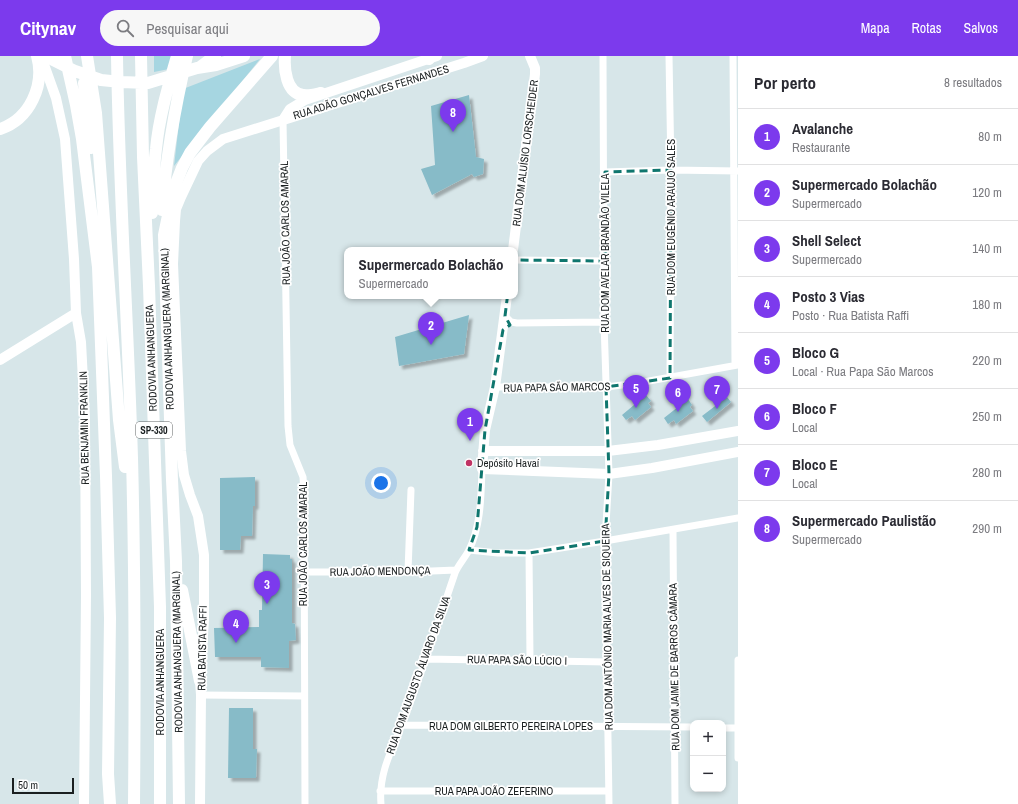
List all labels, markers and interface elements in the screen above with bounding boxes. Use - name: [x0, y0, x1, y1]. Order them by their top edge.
- search box: [100, 10, 380, 46]
- text: Citynav: [20, 15, 76, 41]
- icon: search: [114, 17, 136, 39]
- text: Pesquisar aqui: [146, 18, 229, 39]
- text: Mapa: [861, 19, 890, 37]
- text: Rotas: [912, 19, 942, 37]
- text: Salvos: [964, 19, 998, 37]
- street label: RUA ADÃO GONÇALVES FERNANDES: [291, 62, 451, 122]
- text: Por perto: [754, 71, 816, 94]
- text: 8 resultados: [944, 74, 1002, 91]
- street label: RUA DOM ALUÍSIO LORSCHEIDER: [509, 79, 541, 227]
- pin: 8: [440, 99, 466, 132]
- text: Avalanche: [792, 118, 853, 139]
- text: 1: [764, 128, 770, 145]
- text: 80 m: [978, 128, 1002, 145]
- street label: RUA DOM EUGÊNIO ARAUJO SALES: [664, 139, 678, 295]
- text: Restaurante: [792, 139, 850, 156]
- street label: RUA JOÃO CARLOS AMARAL: [277, 161, 293, 285]
- street label: RUA DOM AVELAR BRANDÃO VILELA: [598, 172, 612, 333]
- text: Supermercado Bolachão: [792, 174, 937, 195]
- text: 2: [764, 184, 770, 201]
- text: 120 m: [972, 184, 1002, 201]
- text: Supermercado: [792, 195, 862, 212]
- text: Shell Select: [792, 230, 861, 251]
- text: 3: [764, 240, 770, 257]
- text: 140 m: [972, 240, 1002, 257]
- popup: [344, 247, 518, 299]
- street label: RODOVIA ANHANGUERA (MARGINAL): [157, 248, 177, 410]
- text: Supermercado: [792, 251, 862, 268]
- text: Supermercado Bolachão: [359, 254, 503, 275]
- text: Supermercado: [359, 275, 428, 292]
- text: Posto 3 Vias: [792, 286, 865, 307]
- text: 4: [764, 296, 770, 313]
- text: 180 m: [972, 296, 1002, 313]
- street label: RODOVIA ANHANGUERA: [142, 303, 160, 412]
- text: Posto · Rua Batista Raffi: [792, 307, 909, 324]
- pin: 2: [418, 312, 444, 345]
- text: Bloco G: [792, 342, 839, 363]
- text: 5: [764, 352, 770, 369]
- text: 220 m: [972, 352, 1002, 369]
- text: Local · Rua Papa São Marcos: [792, 363, 934, 380]
- street label: RUA BENJAMIN FRANKLIN: [76, 371, 92, 485]
- pin: 5: [623, 375, 649, 408]
- pin: 7: [704, 376, 730, 409]
- street label: RUA PAPA SÃO MARCOS: [503, 379, 611, 395]
- pin: 6: [665, 379, 691, 412]
- text: Bloco F: [792, 398, 837, 419]
- pin: 1: [457, 408, 483, 441]
- text: 6: [764, 408, 770, 425]
- text: 250 m: [972, 408, 1002, 425]
- text: Local: [792, 419, 817, 436]
- road number: SP-330: [136, 422, 172, 438]
- text: Bloco E: [792, 454, 838, 475]
- place label: Depósito Havaí: [477, 456, 540, 470]
- marker: Depósito Havaí: [464, 458, 474, 468]
- text: 7: [764, 464, 770, 481]
- text: 280 m: [972, 464, 1002, 481]
- your location: [371, 473, 391, 493]
- text: Local: [792, 475, 817, 492]
- street label: RUA JOÃO CARLOS AMARAL: [296, 482, 310, 606]
- text: Supermercado Paulistão: [792, 510, 936, 531]
- text: 8: [764, 520, 770, 537]
- text: 290 m: [972, 520, 1002, 537]
- street label: RUA DOM ANTÔNIO MARIA ALVES DE SIQUEIRA: [598, 523, 616, 730]
- text: Supermercado: [792, 531, 862, 548]
- street label: RUA JOÃO MENDONÇA: [330, 563, 431, 579]
- street label: RODOVIA ANHANGUERA (MARGINAL): [169, 571, 185, 733]
- pin: 3: [254, 571, 280, 604]
- street label: RUA DOM JAIME DE BARROS CÂMARA: [666, 582, 682, 751]
- street label: RUA DOM AUGUSTO ÁLVARO DA SILVA: [383, 593, 453, 756]
- street label: RUA BATISTA RAFFI: [194, 605, 210, 691]
- pin: 4: [223, 610, 249, 643]
- street label: RODOVIA ANHANGUERA: [153, 628, 167, 735]
- street label: RUA PAPA SÃO LÚCIO I: [467, 652, 567, 668]
- street label: RUA DOM GILBERTO PEREIRA LOPES: [429, 719, 593, 733]
- map controls: [690, 720, 726, 792]
- button: +: [690, 720, 726, 756]
- button: −: [690, 756, 726, 792]
- scale bar: [12, 776, 74, 795]
- text: 50 m: [18, 778, 38, 792]
- street label: RUA PAPA JOÃO ZEFERINO: [435, 784, 553, 798]

